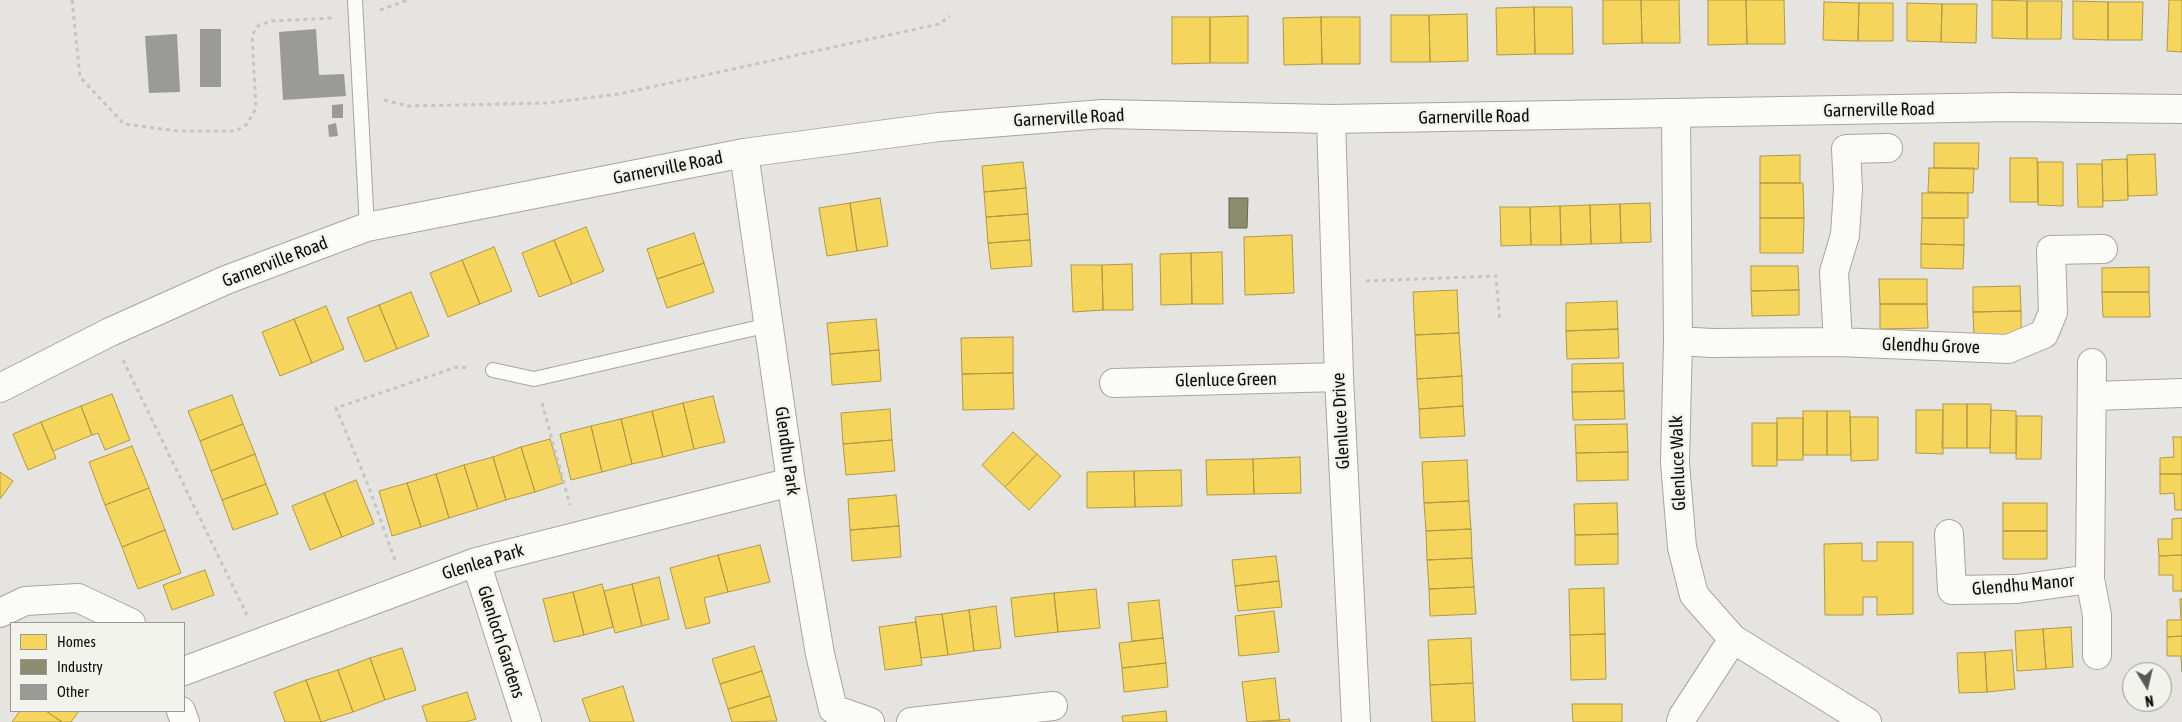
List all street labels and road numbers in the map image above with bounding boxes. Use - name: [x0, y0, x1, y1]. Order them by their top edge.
- street label: Garnerville Road: [1823, 98, 1935, 122]
- street label: Garnerville Road: [1013, 104, 1125, 132]
- street label: Garnerville Road: [1418, 105, 1530, 129]
- street label: Garnerville Road: [611, 147, 725, 189]
- street label: Garnerville Road: [219, 232, 331, 292]
- street label: Glendhu Grove: [1882, 333, 1980, 359]
- street label: Glenluce Green: [1175, 368, 1277, 392]
- street label: Glenluce Drive: [1328, 372, 1354, 470]
- street label: Glendhu Park: [770, 405, 804, 497]
- street label: Glenluce Walk: [1666, 415, 1690, 511]
- street label: Glenlea Park: [439, 539, 527, 585]
- street label: Glendhu Manor: [1971, 570, 2075, 600]
- street label: Glenloch Gardens: [473, 583, 529, 701]

